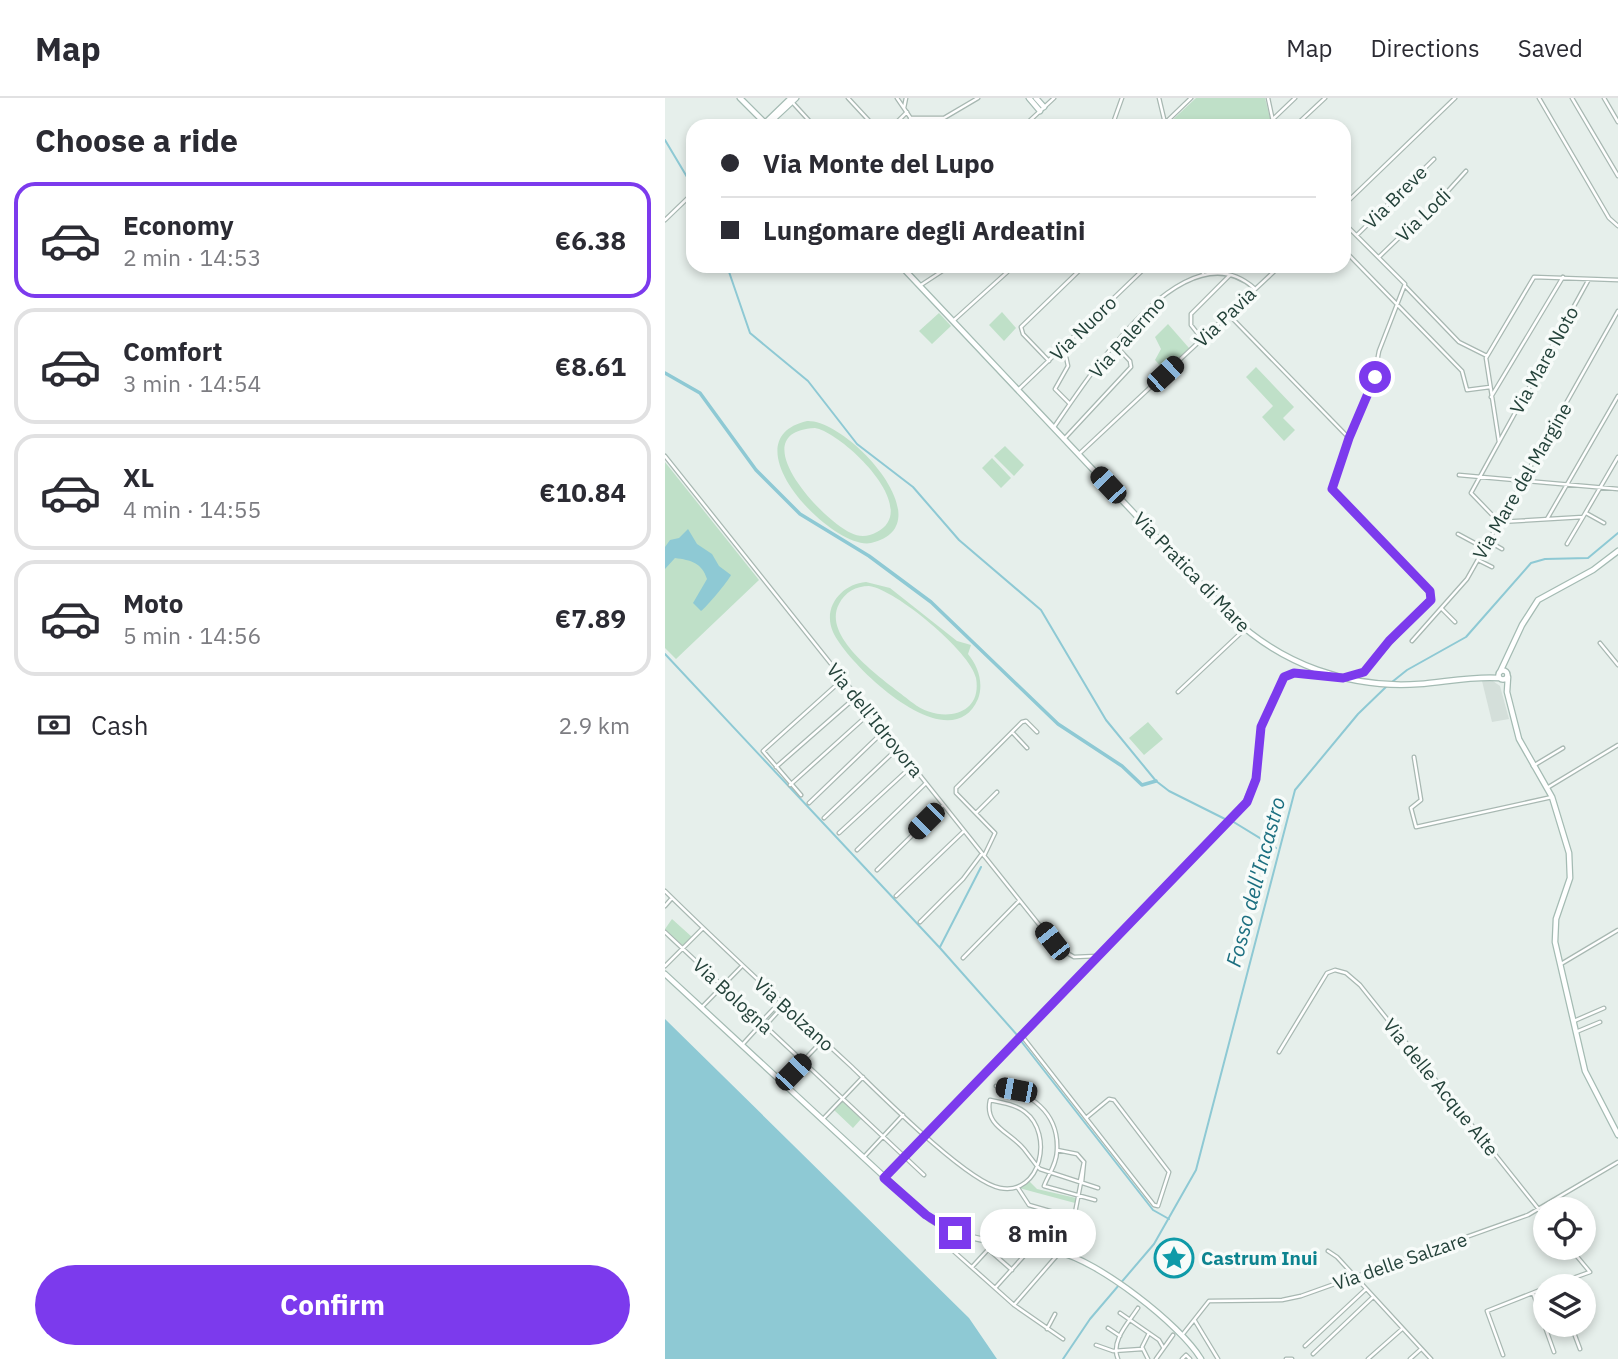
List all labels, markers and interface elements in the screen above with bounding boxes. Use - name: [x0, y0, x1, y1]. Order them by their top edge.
- text: Map: [35, 27, 101, 70]
- text: Map: [1286, 32, 1332, 64]
- text: Directions: [1370, 32, 1480, 64]
- text: Saved: [1518, 32, 1583, 64]
- text: Choose a ride: [35, 119, 238, 161]
- text: Via Monte del Lupo: [763, 146, 994, 180]
- street label: Via Breve: [1358, 160, 1432, 234]
- street label: Via Lodi: [1391, 183, 1455, 247]
- text: Economy: [123, 208, 234, 242]
- icon: car: [39, 209, 102, 272]
- text: Lungomare degli Ardeatini: [763, 213, 1085, 247]
- text: €6.38: [555, 223, 626, 257]
- text: 2 min · 14:53: [123, 242, 261, 272]
- street label: Via Pavia: [1189, 282, 1261, 352]
- street label: Via Nuoro: [1045, 290, 1121, 366]
- street label: Via Palermo: [1084, 291, 1170, 383]
- street label: Via Mare Noto: [1505, 302, 1583, 418]
- text: Comfort: [123, 334, 222, 368]
- icon: car: [39, 335, 102, 398]
- text: €8.61: [555, 349, 626, 383]
- car: [1143, 352, 1188, 396]
- route start: [1359, 361, 1391, 393]
- text: 3 min · 14:54: [123, 368, 261, 398]
- street label: Via Mare del Margine: [1467, 398, 1577, 564]
- text: XL: [123, 460, 154, 494]
- icon: car: [39, 461, 102, 524]
- car: [1086, 462, 1131, 508]
- text: €10.84: [539, 475, 626, 509]
- text: 4 min · 14:55: [123, 494, 261, 524]
- street label: Via Pratica di Mare: [1128, 507, 1256, 637]
- text: Moto: [123, 586, 183, 620]
- icon: car: [39, 587, 102, 650]
- text: €7.89: [555, 601, 626, 635]
- text: 5 min · 14:56: [123, 620, 261, 650]
- street label: Via dell'Idrovora: [822, 658, 928, 782]
- icon: cash: [35, 706, 73, 744]
- text: Cash: [91, 708, 148, 742]
- text: 2.9 km: [559, 710, 630, 740]
- water label: Fosso dell'Incastro: [1219, 794, 1291, 970]
- car: [904, 799, 949, 843]
- car: [1031, 918, 1074, 964]
- street label: Via Bologna: [688, 953, 778, 1039]
- street label: Via Bolzano: [749, 972, 839, 1056]
- street label: Via delle Acque Alte: [1378, 1013, 1504, 1161]
- car: [771, 1050, 816, 1094]
- car: [994, 1076, 1039, 1104]
- map controls: [1533, 1197, 1596, 1337]
- button: locate: [1533, 1197, 1596, 1260]
- callout: 8 min: [979, 1208, 1095, 1258]
- route end: [939, 1217, 971, 1249]
- text: 8 min: [1008, 1218, 1068, 1248]
- street label: Via delle Salzare: [1330, 1227, 1470, 1295]
- place icon: Castrum Inui: [1153, 1237, 1195, 1279]
- place label: Castrum Inui: [1201, 1246, 1318, 1270]
- button: Confirm: [35, 1265, 630, 1345]
- button: layers: [1533, 1274, 1596, 1337]

